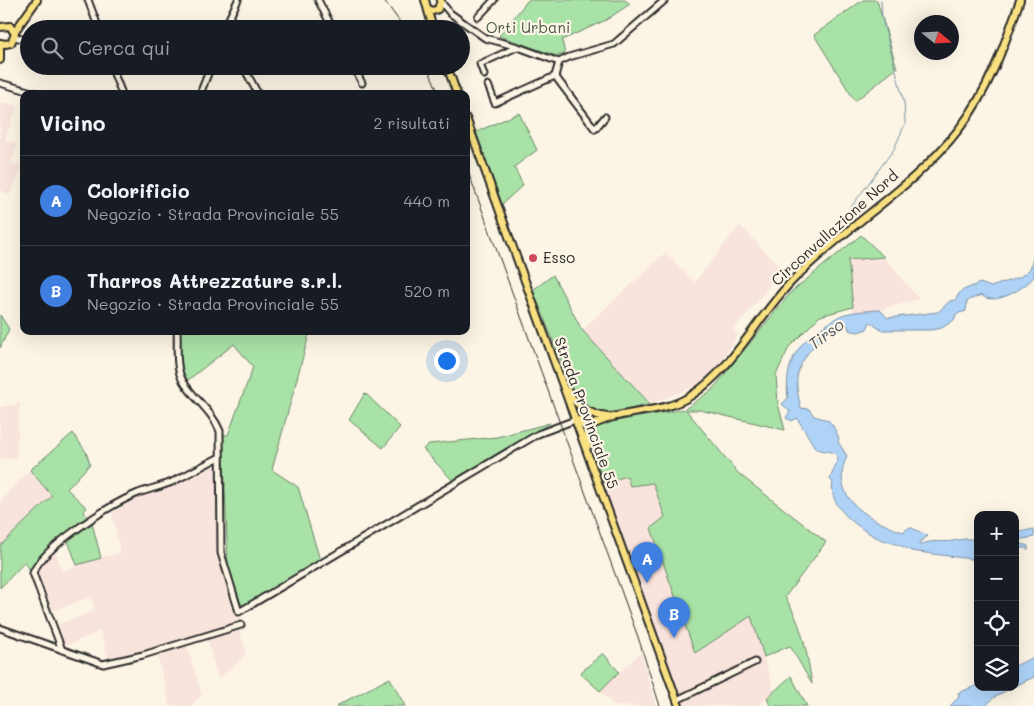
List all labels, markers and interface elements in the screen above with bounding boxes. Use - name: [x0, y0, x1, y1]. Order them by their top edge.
- north arrow: [914, 15, 959, 60]
- park label: Orti Urbani: [486, 17, 570, 37]
- search box: [20, 20, 470, 75]
- icon: search: [38, 34, 66, 62]
- text: Cerca qui: [78, 35, 170, 60]
- text: Vicino: [40, 109, 105, 136]
- text: 2 risultati: [374, 112, 450, 133]
- street label: Circonvallazione Nord: [767, 165, 902, 290]
- text: Colorificio: [87, 178, 190, 203]
- text: A: [50, 190, 62, 211]
- text: 440 m: [403, 190, 450, 211]
- text: Negozio · Strada Provinciale 55: [87, 203, 339, 224]
- place label: Esso: [543, 247, 575, 267]
- marker: Esso: [527, 252, 539, 264]
- text: Tharros Attrezzature s.r.l.: [87, 268, 343, 293]
- text: B: [51, 280, 61, 301]
- text: 520 m: [404, 280, 450, 301]
- text: Negozio · Strada Provinciale 55: [87, 293, 339, 314]
- water label: Tirso: [804, 313, 848, 354]
- street label: Strada Provinciale 55: [550, 334, 624, 491]
- your location: [434, 348, 460, 374]
- map controls: [974, 511, 1019, 691]
- button: +: [974, 511, 1019, 556]
- pin: A: [631, 542, 663, 583]
- button: −: [974, 556, 1019, 601]
- pin: B: [658, 597, 690, 638]
- button: locate: [974, 601, 1019, 646]
- button: layers: [974, 646, 1019, 691]

